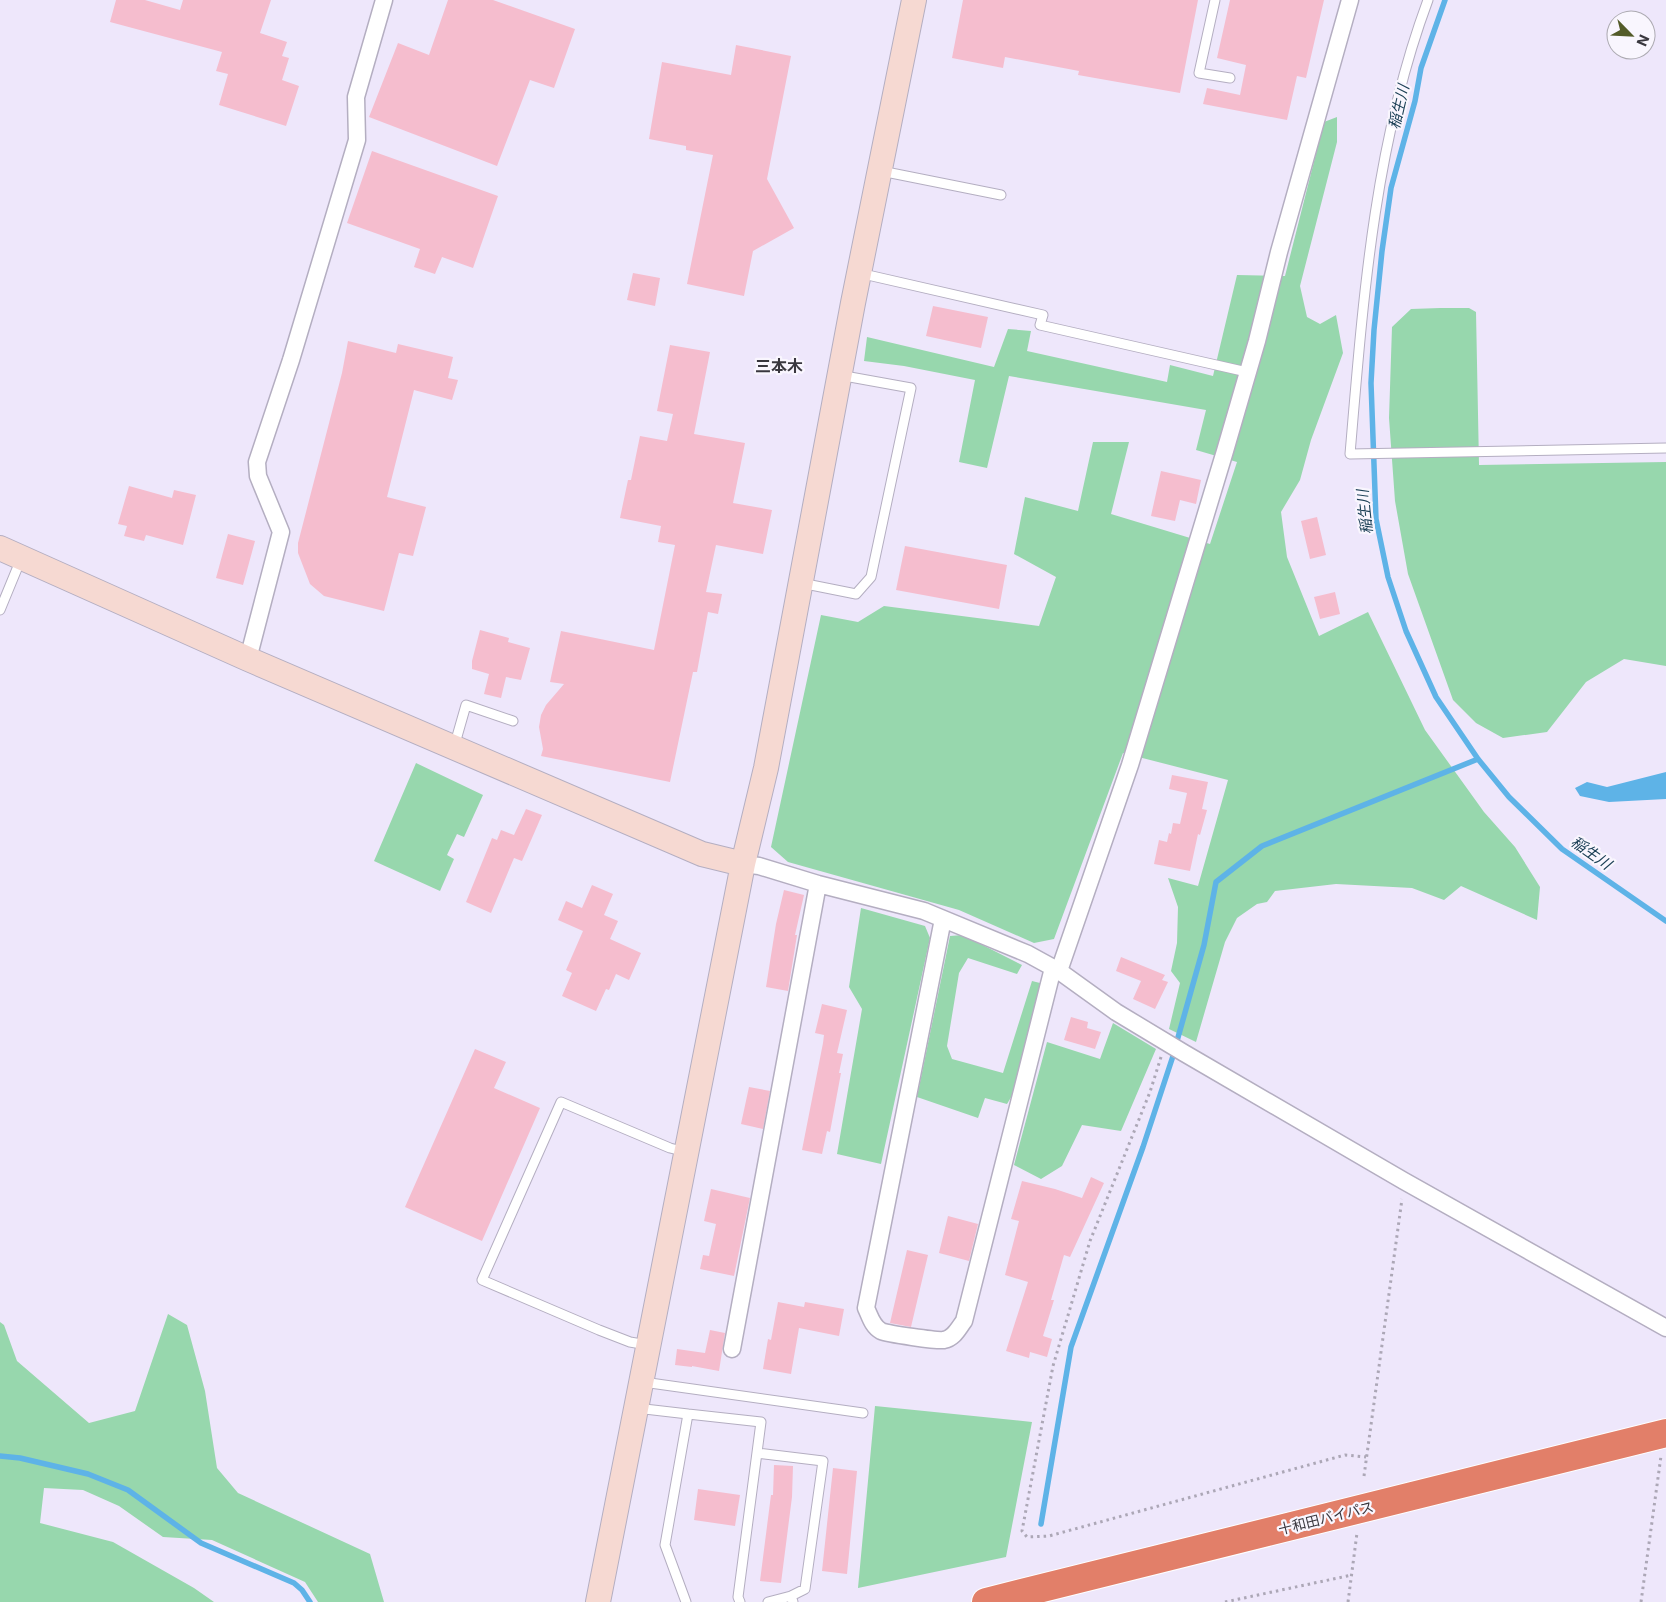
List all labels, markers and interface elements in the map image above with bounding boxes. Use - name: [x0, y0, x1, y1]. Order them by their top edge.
- north arrow: [1606, 10, 1656, 60]
- text: N: [1633, 32, 1653, 49]
- water label: 稲生川: [1384, 81, 1413, 131]
- district label: 三本木: [755, 356, 803, 376]
- water label: 稲生川: [1352, 487, 1376, 535]
- water label: 稲生川: [1567, 832, 1617, 874]
- street label: 十和田バイパス: [1276, 1497, 1375, 1538]

